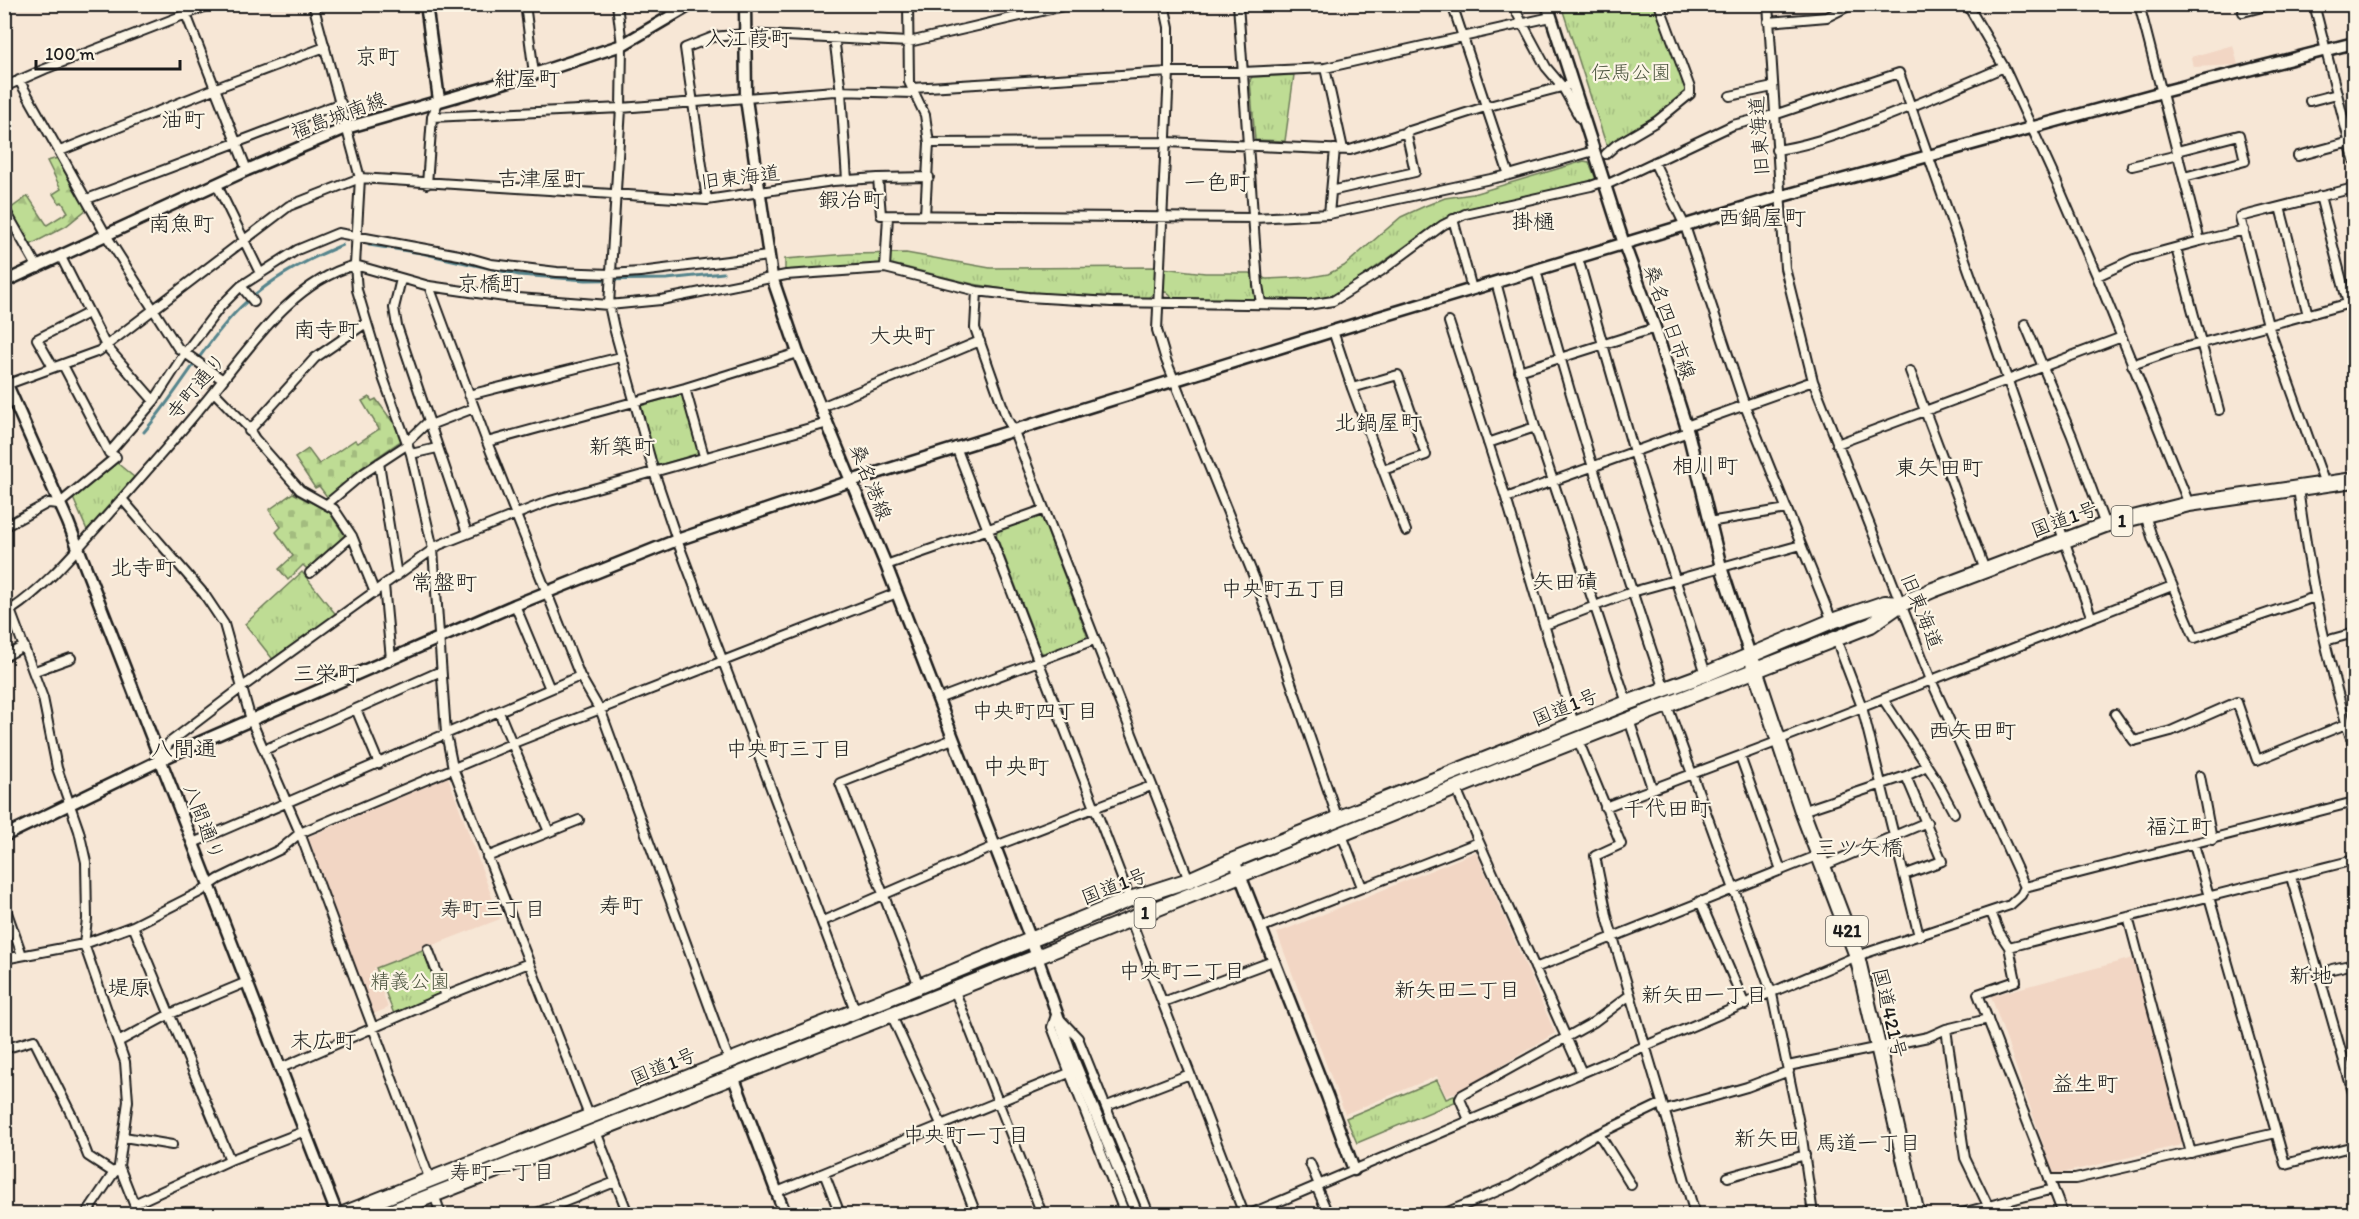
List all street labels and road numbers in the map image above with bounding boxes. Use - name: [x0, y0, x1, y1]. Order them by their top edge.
- street label: 福島城南線: [287, 87, 389, 143]
- street label: 旧東海道: [1744, 95, 1774, 177]
- street label: 旧東海道: [699, 160, 781, 194]
- street label: 桑名四日市線: [1639, 261, 1701, 383]
- street label: 寺町通り: [161, 348, 231, 424]
- street label: 桑名港線: [845, 440, 897, 524]
- street label: 国道1号: [2027, 496, 2101, 542]
- road number: 1: [2112, 506, 2132, 536]
- street label: 旧東海道: [1896, 569, 1948, 653]
- street label: 国道1号: [1528, 683, 1602, 731]
- street label: 八間通り: [178, 780, 230, 864]
- street label: 国道1号: [1077, 862, 1151, 910]
- road number: 1: [1134, 898, 1156, 928]
- road number: 421: [1826, 916, 1868, 946]
- street label: 国道421号: [1868, 966, 1912, 1060]
- street label: 国道1号: [626, 1042, 700, 1090]

